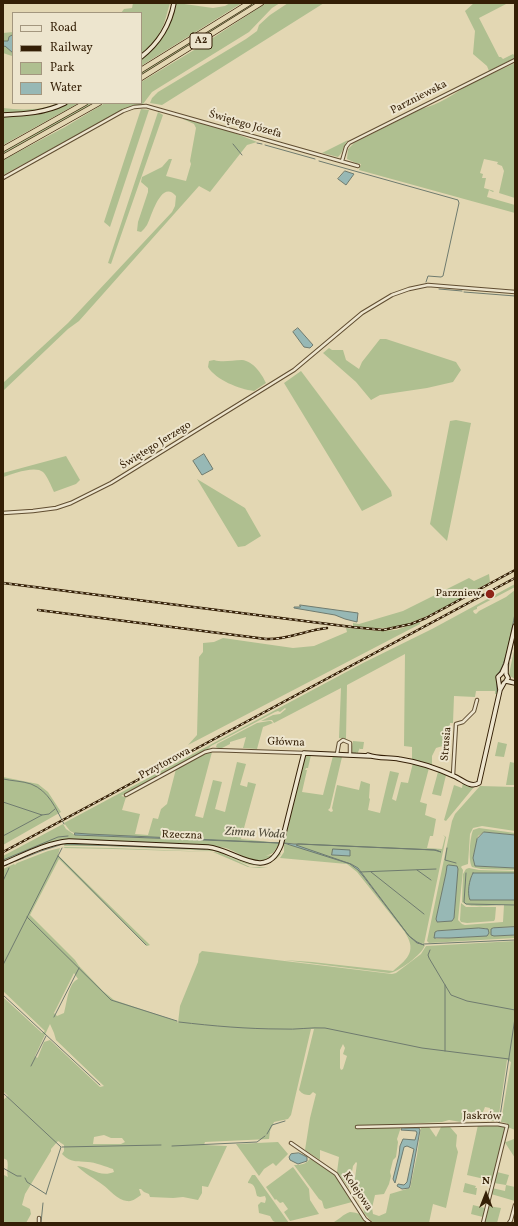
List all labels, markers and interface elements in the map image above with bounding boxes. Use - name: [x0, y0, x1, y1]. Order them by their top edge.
- legend: [12, 12, 142, 104]
- text: Road: [50, 20, 77, 36]
- road number: A2: [190, 33, 212, 49]
- text: Railway: [50, 40, 93, 56]
- text: Park: [50, 60, 75, 76]
- street label: Parzniewska: [389, 78, 449, 118]
- text: Water: [50, 80, 82, 96]
- street label: Świętego Józefa: [207, 108, 283, 142]
- street label: Świętego Jerzego: [118, 419, 194, 473]
- place label: Parzniew: [436, 587, 481, 601]
- marker: Parzniew: [484, 588, 496, 600]
- street label: Strusia: [439, 726, 455, 762]
- street label: Główna: [267, 736, 305, 750]
- street label: Przytorowa: [137, 745, 193, 783]
- water label: Zimna Woda: [224, 825, 286, 843]
- street label: Rzeczna: [161, 829, 203, 843]
- street label: Jaskrów: [463, 1110, 501, 1124]
- street label: Kolejowa: [339, 1170, 375, 1214]
- north arrow: [466, 1174, 506, 1214]
- text: N: [482, 1174, 490, 1189]

